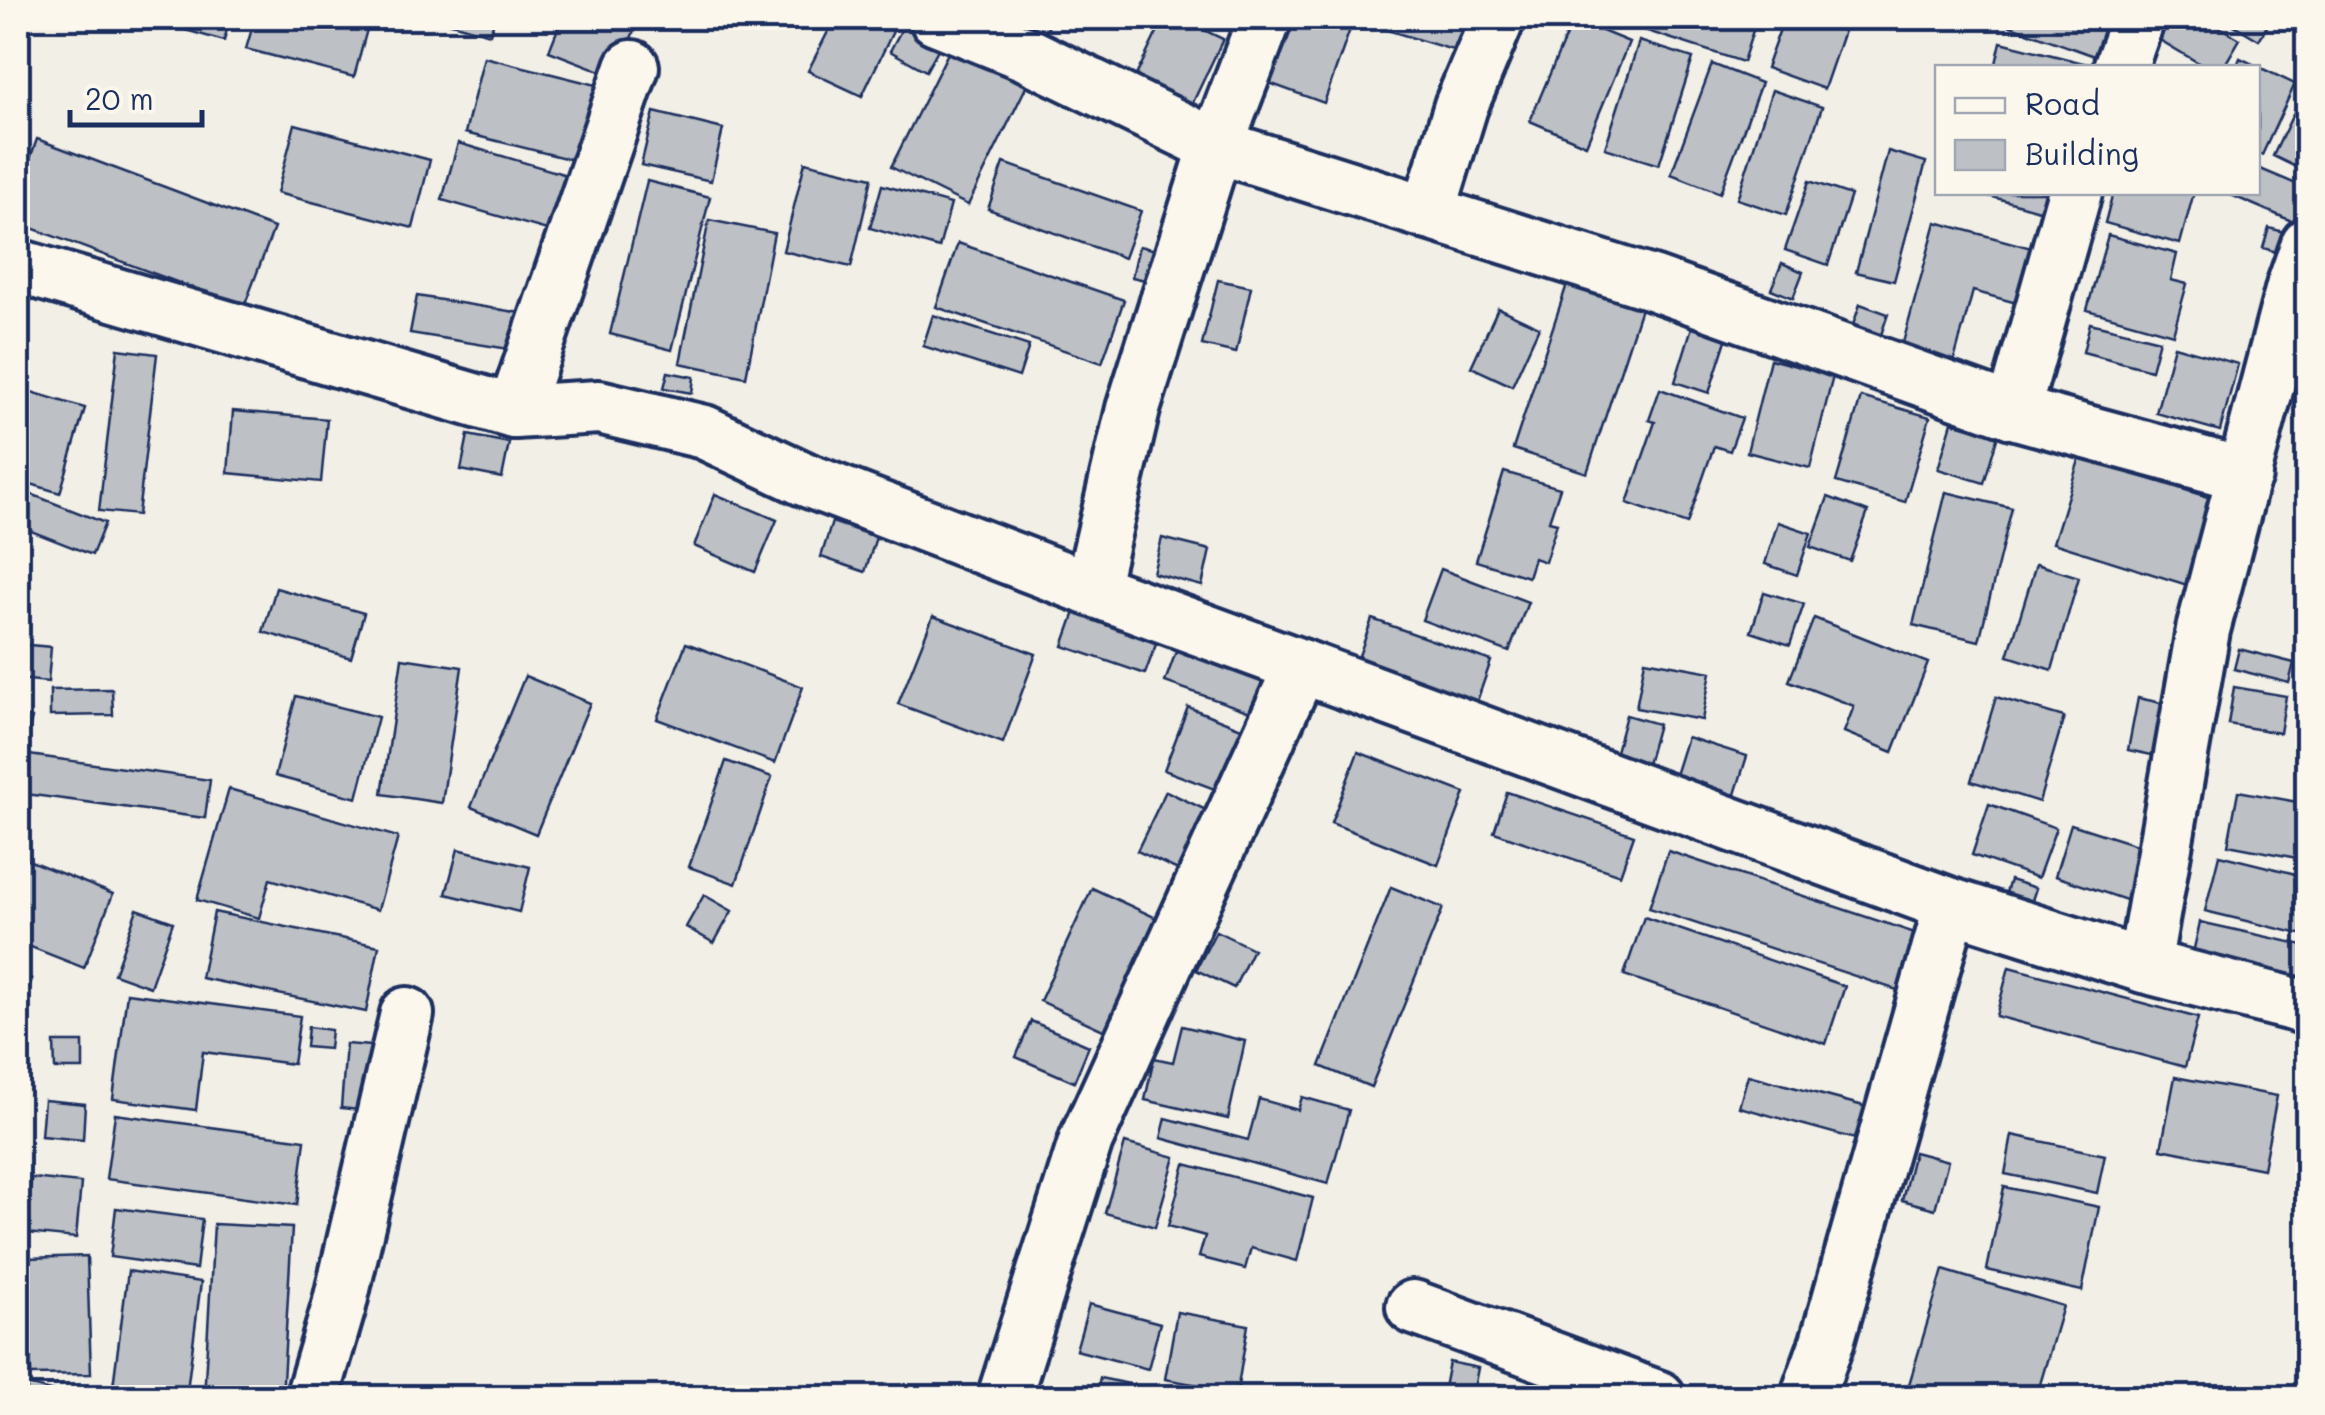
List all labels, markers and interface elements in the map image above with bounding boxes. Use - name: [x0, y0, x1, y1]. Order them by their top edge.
- scale bar: [70, 65, 202, 127]
- legend: [1935, 65, 2260, 195]
- text: 20 m: [85, 78, 154, 118]
- text: Road: [2025, 83, 2100, 123]
- text: Building: [2025, 133, 2139, 173]

